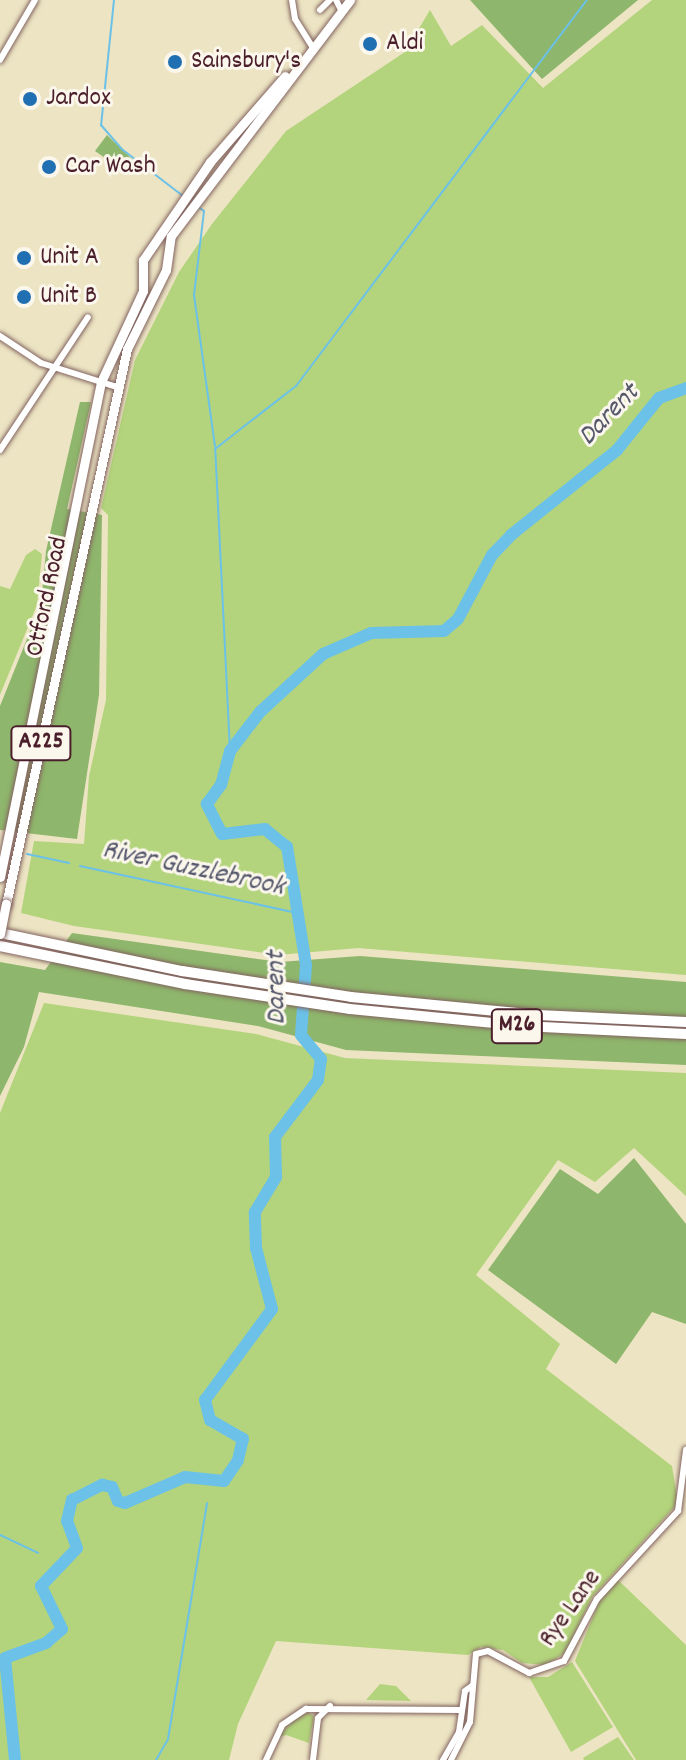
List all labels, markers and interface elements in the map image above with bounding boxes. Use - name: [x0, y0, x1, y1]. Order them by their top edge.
- place label: Aldi: [386, 28, 423, 60]
- marker: Aldi: [361, 35, 379, 53]
- place label: Sainsbury's: [191, 46, 301, 78]
- marker: Sainsbury's: [166, 53, 184, 71]
- place label: Jardox: [46, 83, 111, 115]
- marker: Jardox: [21, 90, 39, 108]
- place label: Car Wash: [65, 151, 156, 183]
- marker: Car Wash: [40, 158, 58, 176]
- place label: Unit A: [40, 242, 99, 274]
- marker: Unit A: [15, 249, 33, 267]
- place label: Unit B: [40, 281, 97, 313]
- marker: Unit B: [15, 288, 33, 306]
- water label: Darent: [572, 378, 648, 454]
- street label: Otford Road: [20, 534, 76, 660]
- road number: A225: [9, 723, 73, 763]
- water label: River Guzzlebrook: [99, 834, 287, 906]
- water label: Darent: [261, 951, 295, 1025]
- road number: M26: [489, 1006, 545, 1046]
- street label: Rye Lane: [533, 1564, 609, 1654]

